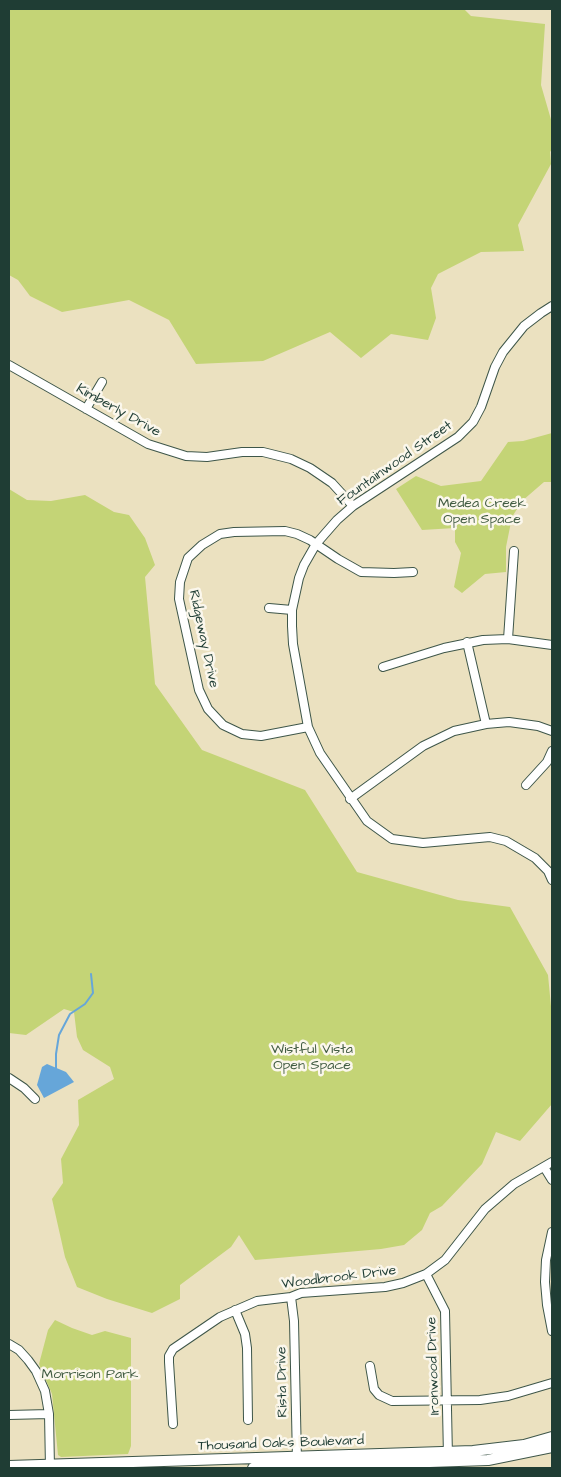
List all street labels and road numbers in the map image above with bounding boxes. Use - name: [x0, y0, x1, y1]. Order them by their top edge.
- street label: Kimberly Drive: [73, 381, 163, 441]
- street label: Fountainwood Street: [334, 418, 456, 510]
- street label: Ridgeway Drive: [184, 589, 222, 689]
- street label: Woodbrook Drive: [281, 1263, 397, 1293]
- street label: Ironwood Drive: [424, 1317, 444, 1415]
- street label: Rista Drive: [274, 1346, 292, 1418]
- street label: Thousand Oaks Boulevard: [198, 1433, 364, 1455]

